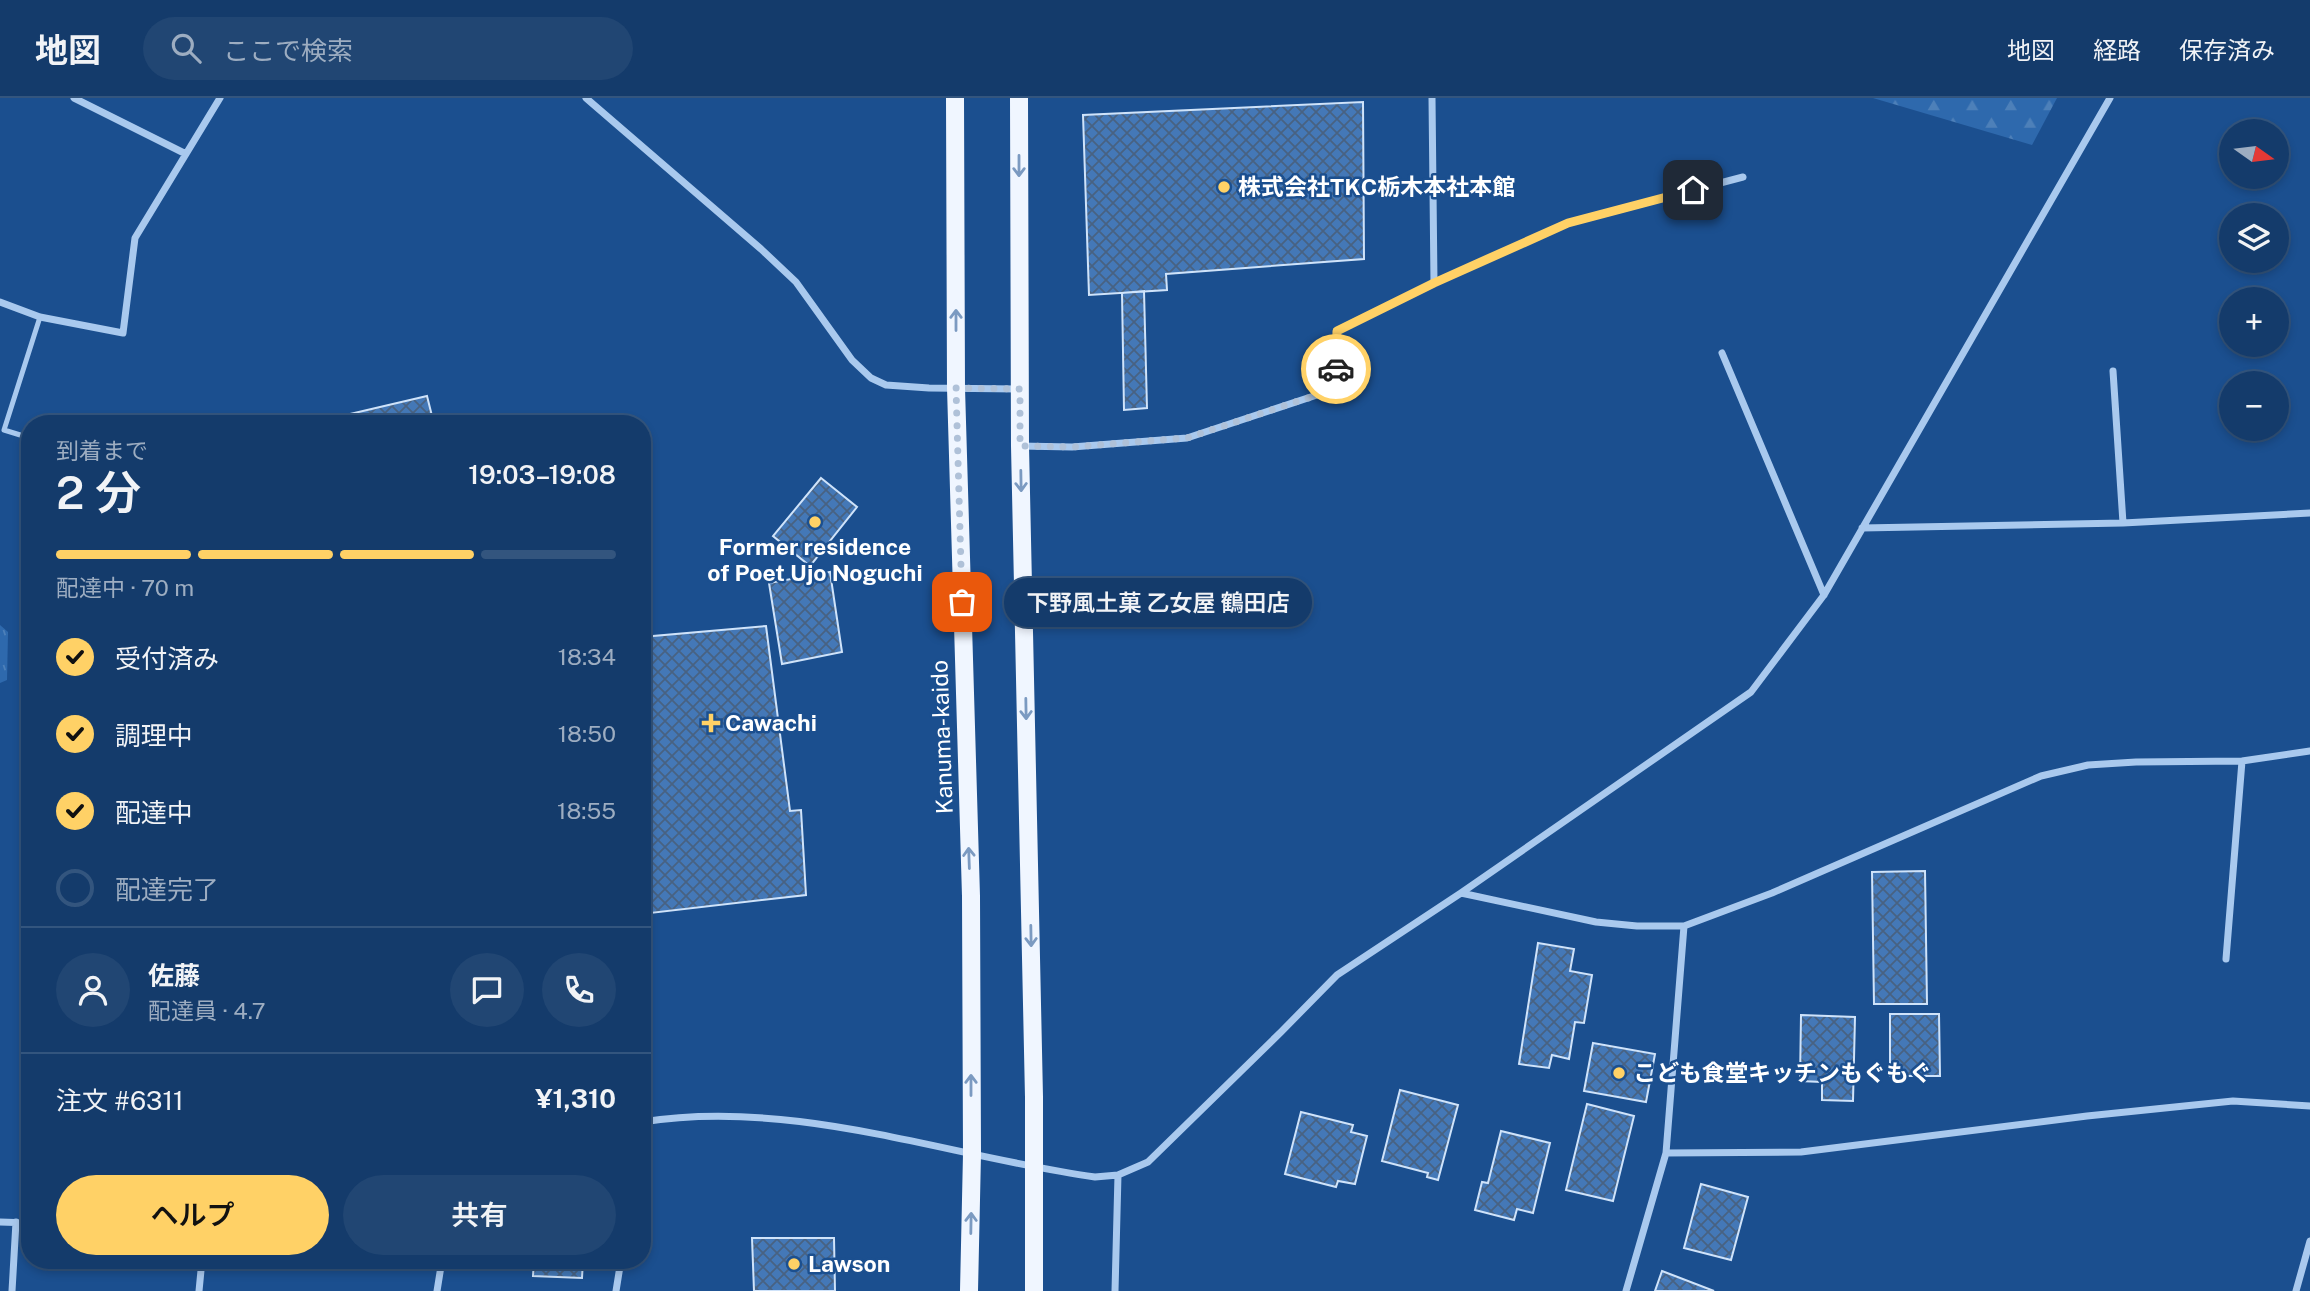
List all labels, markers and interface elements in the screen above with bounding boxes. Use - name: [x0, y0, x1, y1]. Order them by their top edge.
- search box: [143, 17, 633, 80]
- icon: search: [167, 29, 205, 67]
- text: 地図: [35, 31, 101, 69]
- text: ここで検索: [223, 35, 353, 66]
- text: 地図: [2007, 36, 2055, 64]
- text: 経路: [2093, 36, 2141, 64]
- text: 保存済み: [2179, 36, 2275, 64]
- north arrow: [2219, 119, 2289, 189]
- map controls: [2219, 119, 2289, 441]
- one-way arrow: [1012, 154, 1026, 177]
- pin: [1663, 160, 1723, 220]
- icon: home: [1674, 171, 1712, 209]
- place label: 株式会社TKC栃木本社本館: [1238, 173, 1515, 200]
- marker: 株式会社TKC栃木本社本館: [1216, 179, 1232, 195]
- button: layers: [2219, 203, 2289, 273]
- button: +: [2219, 287, 2289, 357]
- one-way arrow: [949, 309, 963, 332]
- courier: [1301, 334, 1371, 404]
- icon: car: [1317, 350, 1355, 388]
- button: −: [2219, 371, 2289, 441]
- text: 到着まで: [56, 437, 148, 464]
- text: 19:03–19:08: [468, 459, 616, 490]
- text: 2 分: [56, 465, 141, 519]
- one-way arrow: [1014, 470, 1027, 493]
- marker: Former residence of Poet Ujo Noguchi: [807, 514, 823, 530]
- place label: Former residence of Poet Ujo Noguchi: [707, 533, 923, 586]
- pin: [932, 572, 992, 632]
- text: 配達中 · 70 m: [56, 574, 194, 601]
- callout: 下野風土菓 乙女屋 鶴田店: [1004, 578, 1312, 626]
- icon: bag: [943, 583, 981, 621]
- text: 下野風土菓 乙女屋 鶴田店: [1026, 589, 1290, 616]
- icon: check: [56, 638, 94, 676]
- text: 受付済み: [115, 643, 219, 674]
- text: 18:34: [558, 643, 616, 670]
- street label: Kanuma-kaido: [925, 660, 958, 814]
- one-way arrow: [1019, 697, 1032, 720]
- place label: Cawachi: [725, 709, 817, 736]
- icon: check: [56, 715, 94, 753]
- marker: Cawachi: [703, 715, 719, 731]
- text: 調理中: [115, 720, 193, 751]
- text: 18:50: [558, 720, 616, 747]
- icon: check: [56, 792, 94, 830]
- text: 配達中: [115, 797, 193, 828]
- text: 18:55: [557, 797, 616, 824]
- one-way arrow: [963, 847, 976, 870]
- text: 配達完了: [115, 874, 219, 905]
- one-way arrow: [1024, 925, 1037, 948]
- button: person: [56, 953, 130, 1027]
- button: chat: [450, 953, 524, 1027]
- button: phone: [542, 953, 616, 1027]
- text: 佐藤: [148, 960, 200, 991]
- text: 配達員 · 4.7: [148, 997, 266, 1024]
- place label: こども食堂キッチンもぐもぐ: [1633, 1059, 1932, 1086]
- marker: こども食堂キッチンもぐもぐ: [1611, 1065, 1627, 1081]
- one-way arrow: [964, 1074, 978, 1097]
- text: ¥1,310: [535, 1083, 616, 1114]
- text: 注文 #6311: [56, 1085, 184, 1116]
- button: ヘルプ: [56, 1175, 329, 1255]
- button: 共有: [343, 1175, 616, 1255]
- one-way arrow: [964, 1212, 977, 1235]
- place label: Lawson: [808, 1250, 891, 1277]
- marker: Lawson: [786, 1256, 802, 1272]

